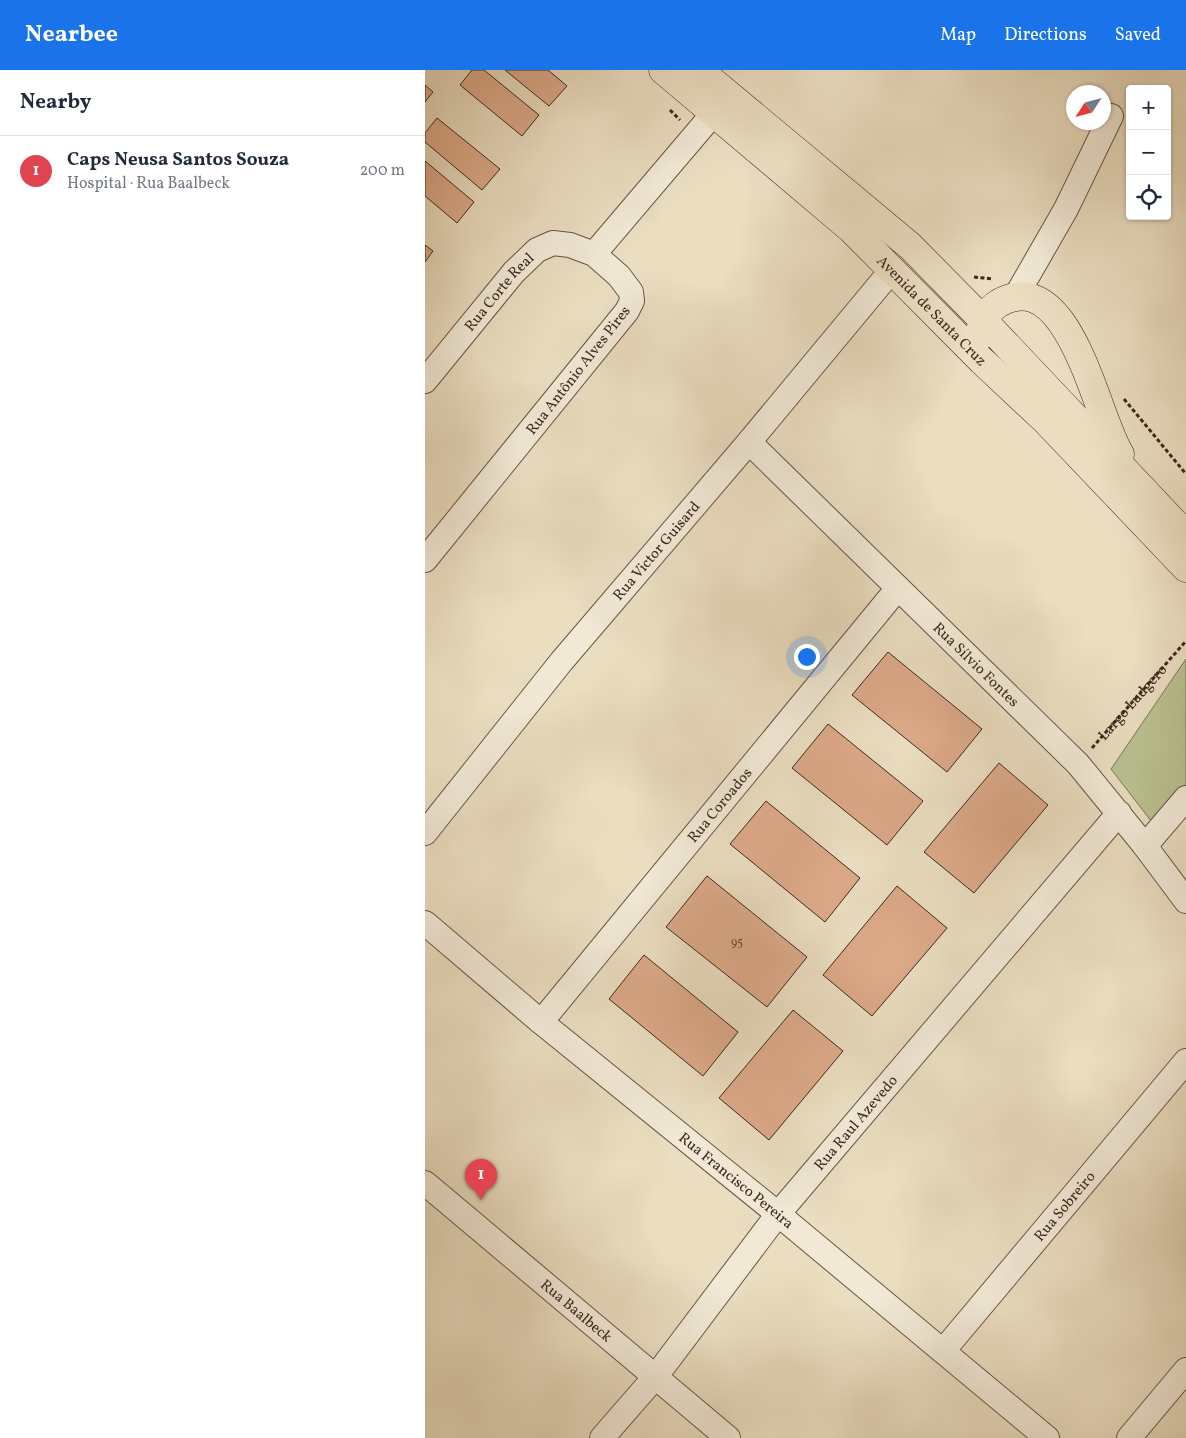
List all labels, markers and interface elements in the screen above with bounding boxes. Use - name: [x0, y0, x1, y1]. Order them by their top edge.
- text: Nearbee: [25, 18, 118, 52]
- text: Map: [940, 23, 976, 48]
- text: Directions: [1004, 23, 1087, 48]
- text: Saved: [1115, 23, 1161, 48]
- north arrow: [1066, 85, 1111, 130]
- map controls: [1126, 85, 1171, 220]
- button: +: [1126, 85, 1171, 130]
- text: Nearby: [20, 88, 91, 117]
- button: −: [1126, 130, 1171, 175]
- text: Caps Neusa Santos Souza: [67, 147, 289, 173]
- text: 1: [33, 160, 39, 182]
- text: 200 m: [360, 160, 405, 182]
- text: Hospital · Rua Baalbeck: [67, 173, 230, 195]
- button: locate: [1126, 175, 1171, 220]
- street label: Rua Corte Real: [461, 249, 540, 337]
- street label: Avenida de Santa Cruz: [871, 252, 990, 372]
- street label: Rua Antônio Alves Pires: [522, 302, 636, 440]
- street label: Rua Victor Guisard: [609, 497, 706, 606]
- street label: Rua Sílvio Fontes: [927, 618, 1023, 713]
- your location: [794, 644, 820, 670]
- street label: Largo Ludgero: [1094, 660, 1173, 746]
- street label: Rua Coroados: [683, 764, 758, 848]
- house number: 95: [731, 935, 743, 951]
- street label: Rua Raul Azevedo: [810, 1071, 904, 1176]
- street label: Rua Francisco Pereira: [673, 1128, 797, 1235]
- pin: 1: [465, 1159, 497, 1200]
- street label: Rua Sobreiro: [1030, 1167, 1101, 1247]
- street label: Rua Baalbeck: [535, 1275, 616, 1348]

